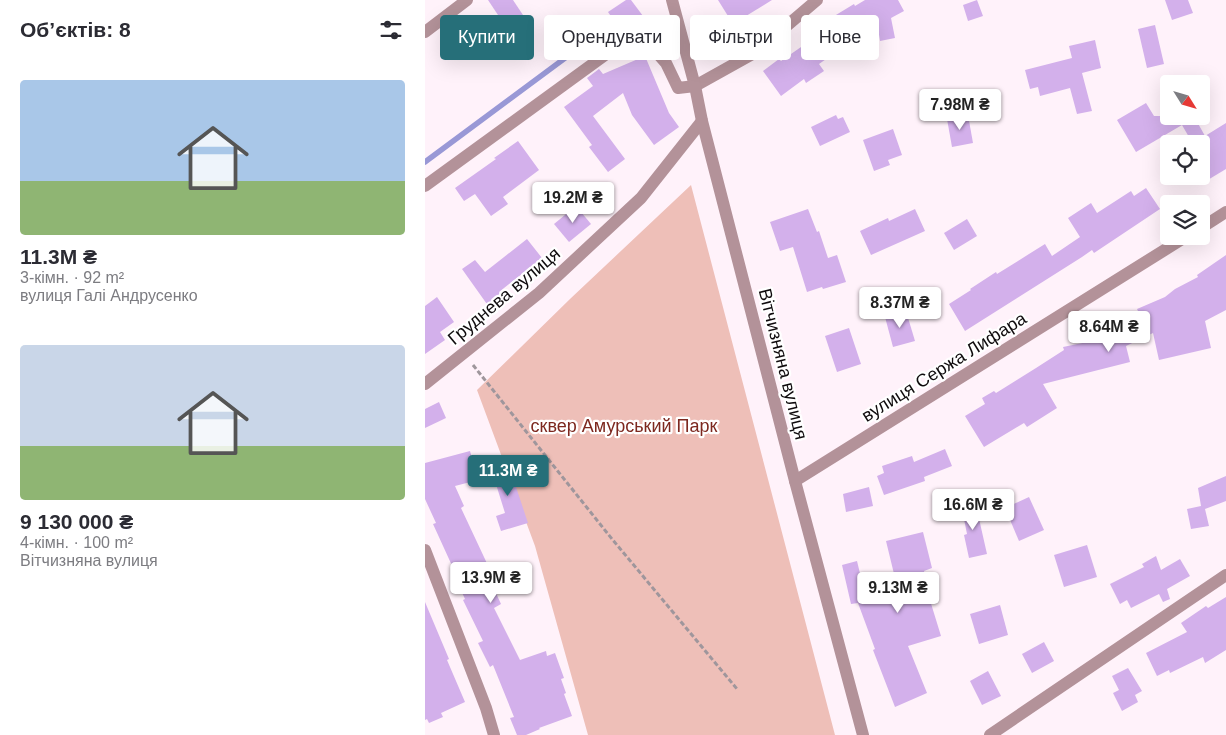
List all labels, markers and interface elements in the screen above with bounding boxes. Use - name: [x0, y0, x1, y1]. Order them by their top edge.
- chip: Купити: [440, 15, 534, 60]
- chip: Орендувати: [544, 15, 680, 60]
- chip: Фільтри: [690, 15, 791, 60]
- chip: Нове: [801, 15, 879, 60]
- icon: filters: [377, 16, 405, 44]
- text: Об’єктів: 8: [20, 18, 131, 41]
- north arrow: [1160, 75, 1210, 125]
- map controls: [1160, 75, 1210, 245]
- pin: 7.98M ₴: [914, 88, 1006, 131]
- text: 7.98M ₴: [930, 96, 990, 113]
- icon: home: [168, 113, 258, 203]
- button: locate: [1160, 135, 1210, 185]
- pin: 19.2M ₴: [527, 182, 619, 224]
- text: 19.2M ₴: [543, 189, 603, 206]
- button: layers: [1160, 195, 1210, 245]
- street label: Груднева вулиця: [444, 243, 564, 349]
- text: 11.3M ₴: [20, 245, 97, 268]
- text: 3-кімн. · 92 m²: [20, 269, 124, 286]
- street label: Вітчизняна вулиця: [755, 286, 811, 442]
- pin: 8.37M ₴: [854, 286, 946, 329]
- text: вулиця Галі Андрусенко: [20, 287, 198, 304]
- text: 8.37M ₴: [870, 294, 930, 311]
- street label: вулиця Сержа Лифара: [858, 308, 1031, 426]
- pin: 8.64M ₴: [1063, 310, 1155, 353]
- text: 8.64M ₴: [1079, 318, 1139, 335]
- icon: home: [168, 378, 258, 468]
- park label: сквер Амурський Парк: [531, 416, 718, 436]
- pin: 11.3M ₴: [462, 454, 554, 497]
- text: 11.3M ₴: [479, 462, 537, 479]
- pin: 16.6M ₴: [927, 488, 1019, 531]
- text: 16.6M ₴: [943, 496, 1003, 513]
- text: 9 130 000 ₴: [20, 510, 133, 533]
- text: 4-кімн. · 100 m²: [20, 534, 133, 551]
- text: Вітчизняна вулиця: [20, 552, 158, 569]
- pin: 13.9M ₴: [445, 562, 537, 604]
- text: 13.9M ₴: [461, 569, 521, 586]
- pin: 9.13M ₴: [852, 572, 944, 614]
- text: 9.13M ₴: [868, 579, 928, 596]

